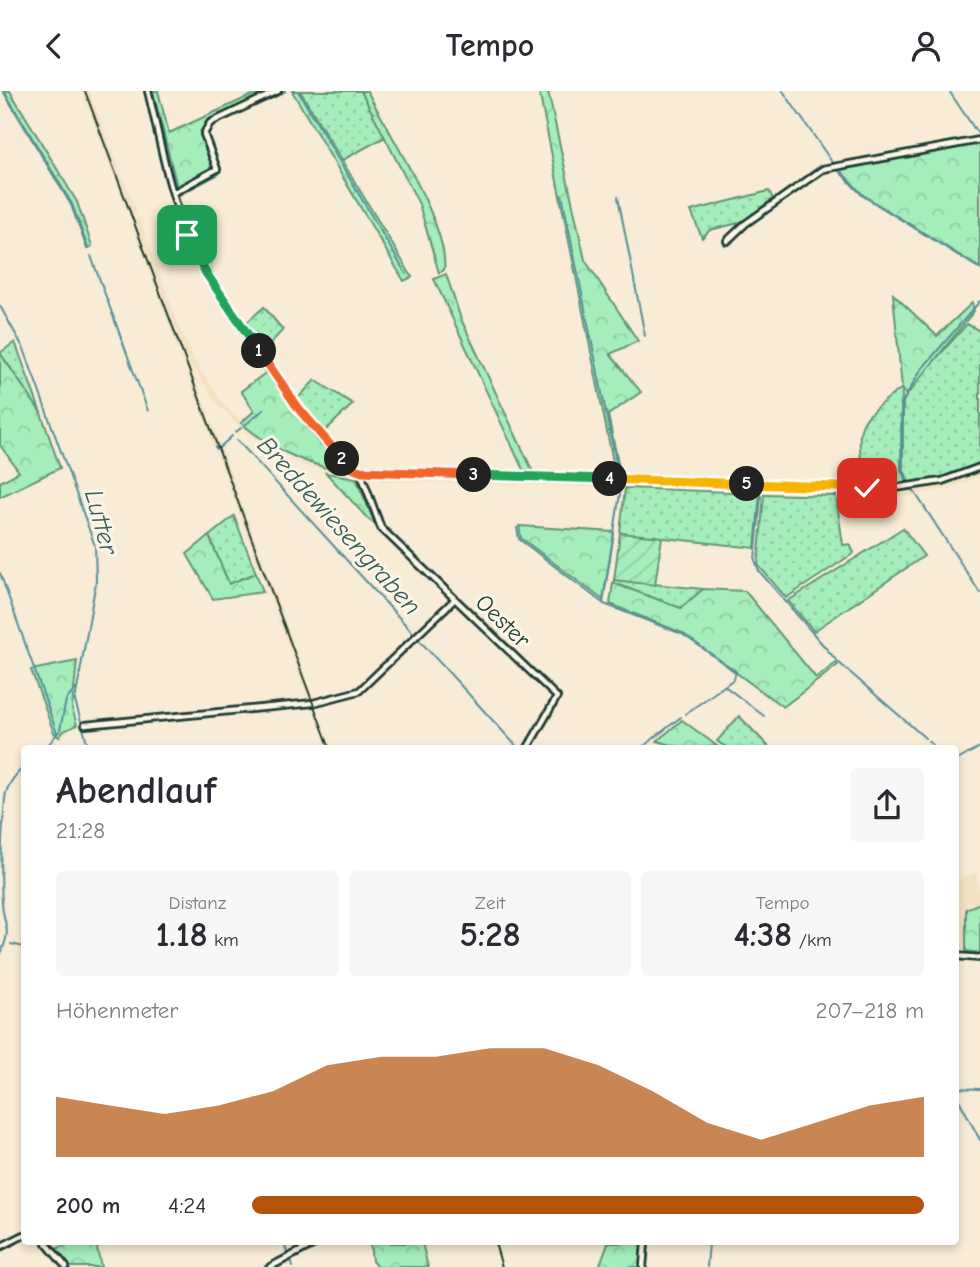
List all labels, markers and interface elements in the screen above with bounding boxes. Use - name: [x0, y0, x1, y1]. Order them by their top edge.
- icon: back: [35, 27, 73, 65]
- text: Tempo: [446, 27, 534, 64]
- icon: person: [907, 27, 945, 65]
- pin: [157, 205, 217, 265]
- icon: arrive: [168, 216, 206, 254]
- pin: 1: [242, 334, 276, 369]
- text: 1: [255, 339, 262, 361]
- water label: Breddewiesengraben: [251, 431, 427, 621]
- pin: 2: [324, 441, 360, 477]
- text: 2: [337, 447, 346, 469]
- pin: 3: [456, 457, 491, 493]
- pin: [837, 458, 897, 518]
- pin: 4: [592, 461, 628, 497]
- text: 3: [469, 463, 478, 485]
- text: 4: [605, 467, 614, 489]
- pin: 5: [730, 467, 764, 501]
- icon: check: [848, 469, 886, 507]
- text: 5: [741, 472, 752, 494]
- water label: Lutter: [78, 486, 124, 559]
- street label: Oester: [470, 588, 536, 654]
- button: share: [850, 768, 924, 842]
- text: Abendlauf: [56, 769, 216, 813]
- text: 21:28: [56, 817, 105, 844]
- text: Distanz: [169, 892, 226, 914]
- text: Zeit: [475, 892, 505, 914]
- text: Tempo: [756, 892, 810, 914]
- text: 1.18: [156, 914, 208, 955]
- text: 5:28: [459, 914, 521, 955]
- text: 4:38: [733, 914, 792, 955]
- text: km: [208, 929, 239, 951]
- text: /km: [792, 929, 832, 951]
- text: Höhenmeter: [56, 997, 178, 1024]
- text: 207–218 m: [815, 997, 924, 1024]
- text: 200 m: [56, 1192, 120, 1219]
- text: 4:24: [168, 1192, 206, 1219]

